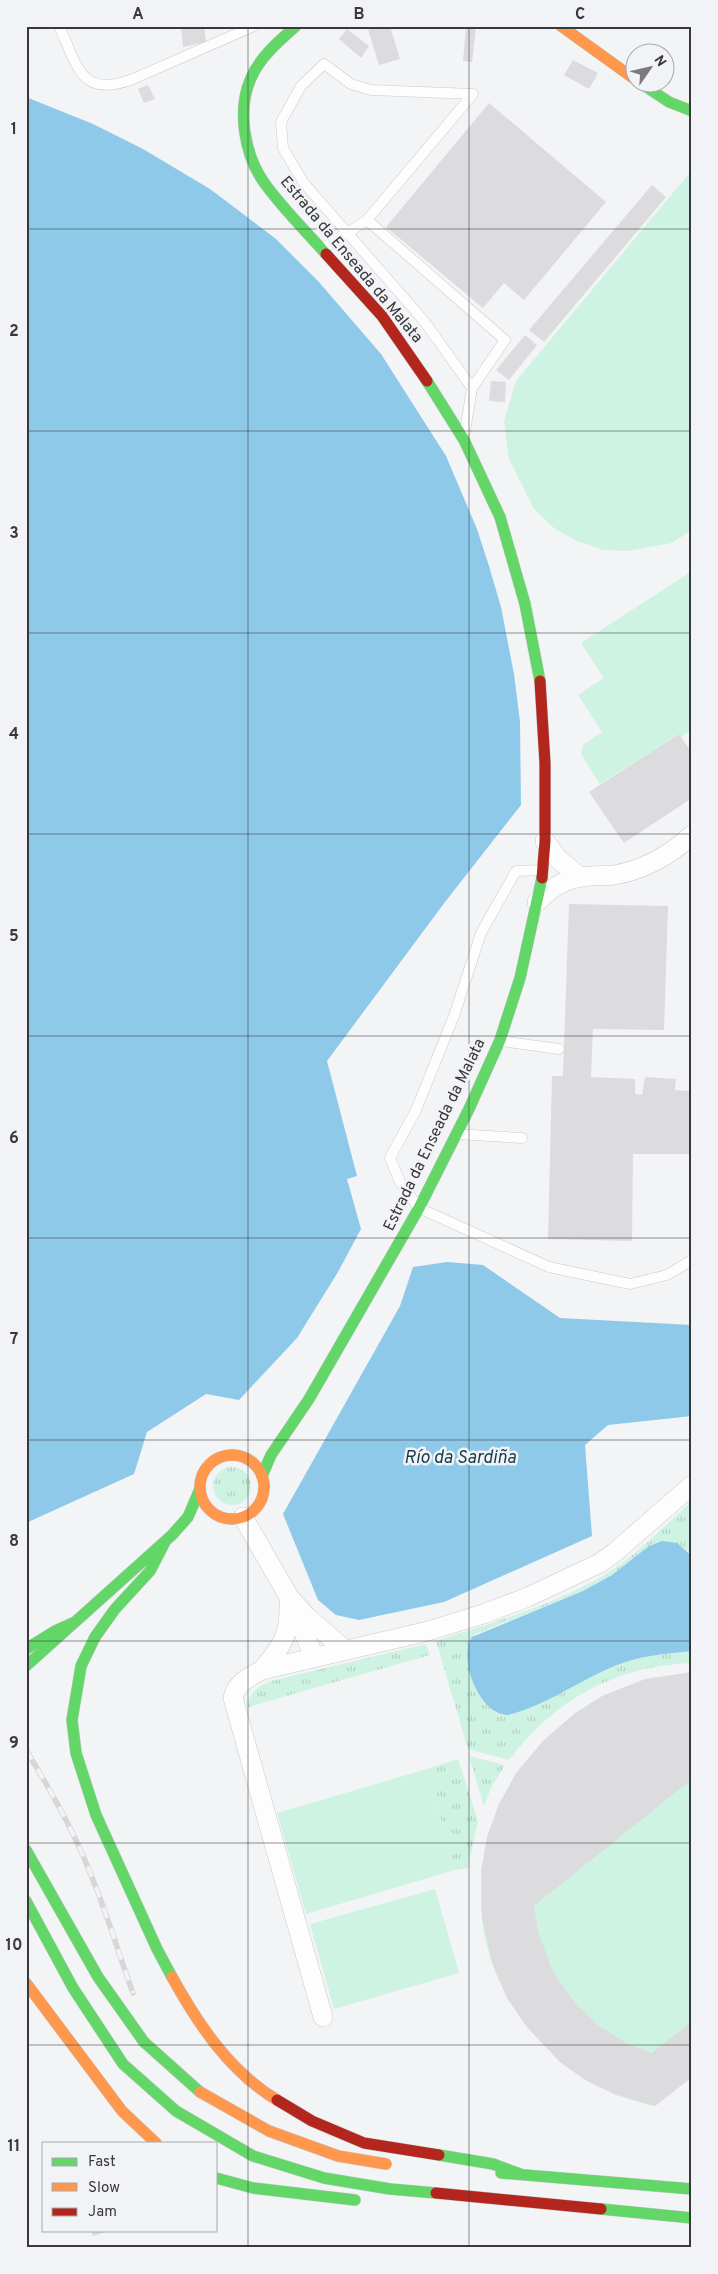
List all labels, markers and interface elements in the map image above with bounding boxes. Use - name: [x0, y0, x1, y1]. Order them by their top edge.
- text: A: [132, 5, 144, 25]
- text: B: [353, 5, 365, 25]
- text: C: [575, 5, 585, 25]
- north arrow: [626, 42, 676, 92]
- text: N: [650, 53, 669, 70]
- text: 1: [11, 120, 17, 140]
- street label: Estrada da Enseada da Malata: [275, 172, 427, 348]
- text: 2: [9, 322, 19, 342]
- text: 3: [9, 524, 19, 544]
- text: 4: [9, 725, 19, 745]
- text: 5: [9, 927, 19, 947]
- street label: Estrada da Enseada da Malata: [380, 1035, 490, 1235]
- text: 6: [9, 1129, 19, 1149]
- text: 7: [10, 1330, 18, 1350]
- water label: Río da Sardiña: [404, 1447, 517, 1470]
- text: 8: [9, 1532, 19, 1552]
- text: 9: [9, 1734, 19, 1754]
- text: 10: [6, 1936, 22, 1956]
- text: 11: [8, 2137, 20, 2157]
- legend: [42, 2142, 218, 2232]
- text: Fast: [88, 2153, 116, 2172]
- text: Slow: [88, 2179, 120, 2198]
- text: Jam: [88, 2203, 117, 2222]

